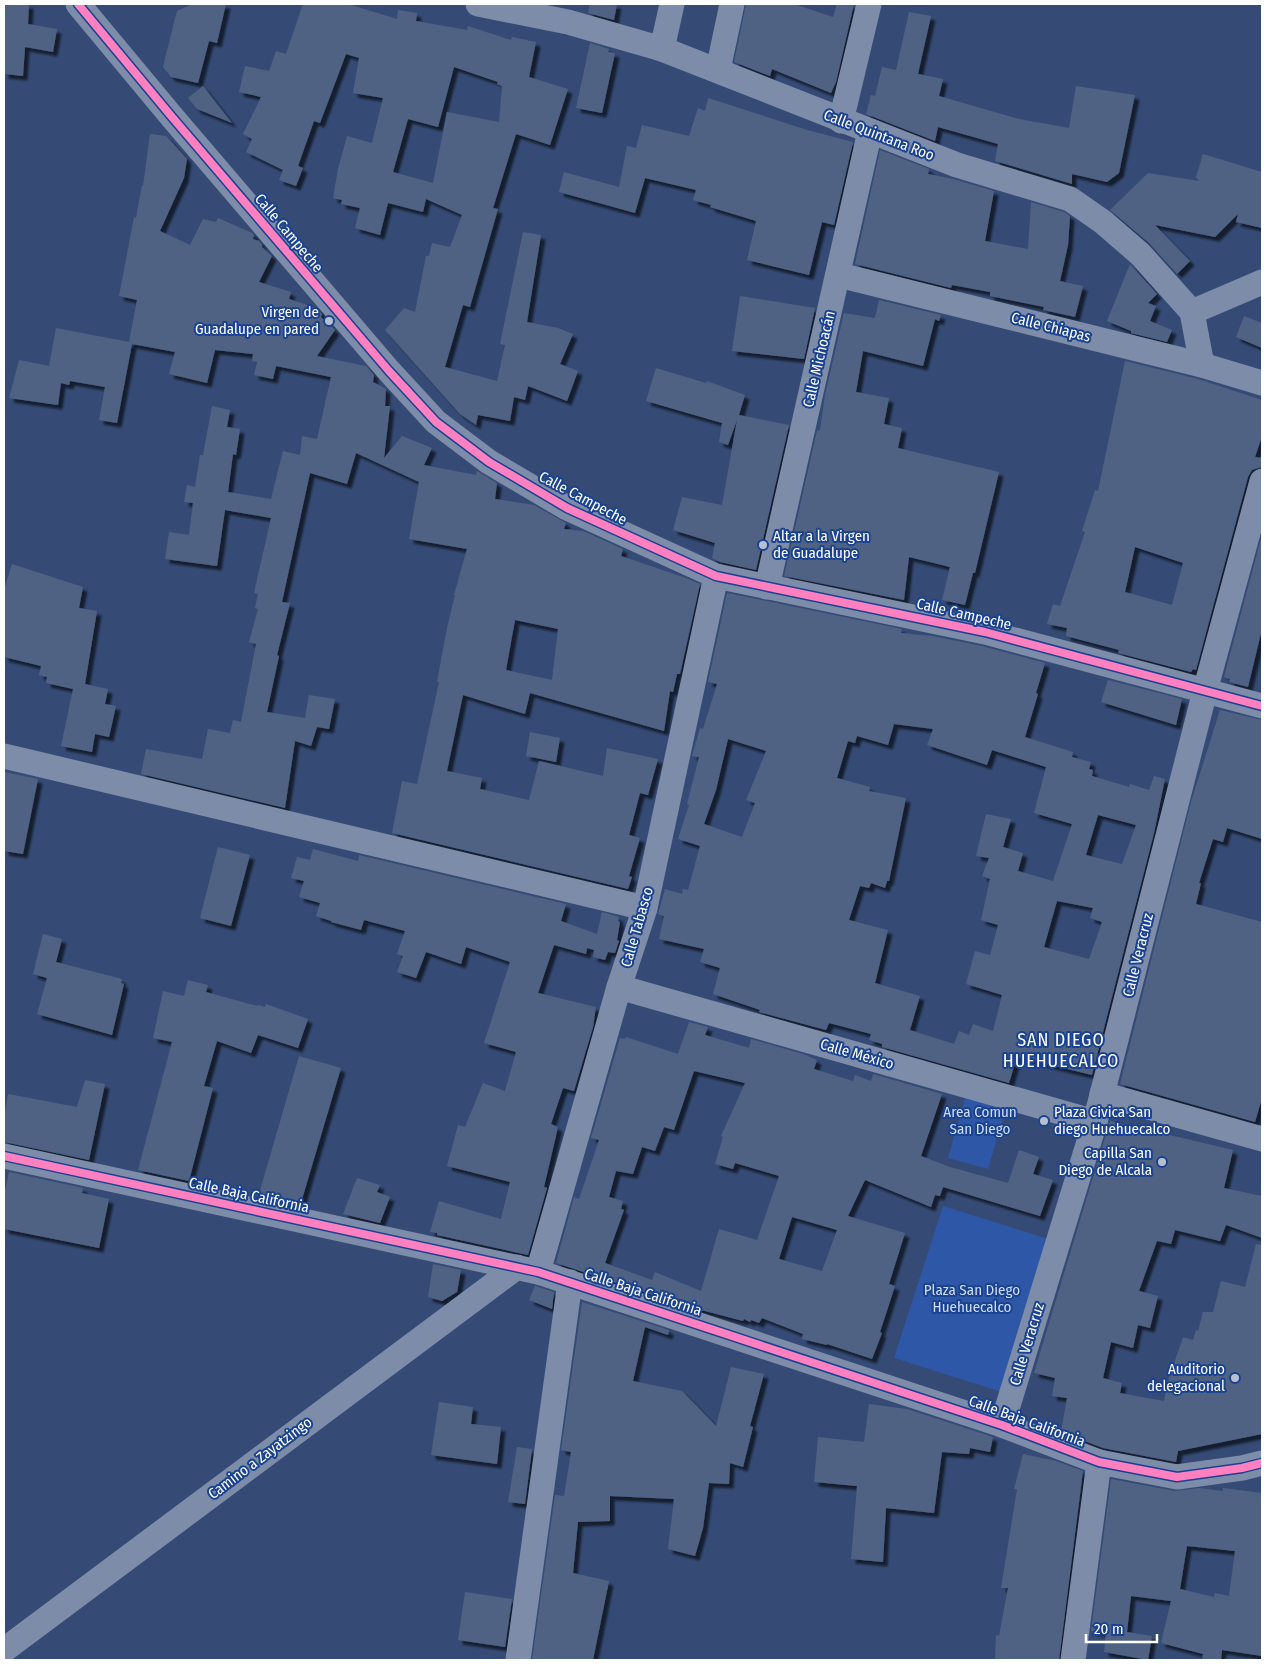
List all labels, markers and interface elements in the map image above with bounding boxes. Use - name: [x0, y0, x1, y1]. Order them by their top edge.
- street label: Calle Quintana Roo: [821, 106, 937, 164]
- street label: Calle Campeche: [251, 190, 327, 276]
- place label: Virgen de Guadalupe en pared: [195, 303, 319, 338]
- street label: Calle Chiapas: [1009, 308, 1093, 346]
- street label: Calle Michoacán: [799, 309, 839, 409]
- marker: Virgen de Guadalupe en pared: [323, 315, 335, 327]
- street label: Calle Campeche: [536, 467, 630, 529]
- place label: Altar a la Virgen de Guadalupe: [773, 527, 870, 562]
- marker: Altar a la Virgen de Guadalupe: [757, 539, 769, 551]
- street label: Calle Campeche: [915, 594, 1013, 634]
- street label: Calle Tabasco: [617, 885, 657, 969]
- street label: Calle Veracruz: [1119, 911, 1157, 999]
- district label: SAN DIEGO HUEHUECALCO: [1003, 1029, 1119, 1072]
- street label: Calle México: [818, 1035, 896, 1073]
- park label: Area Comun San Diego: [943, 1103, 1017, 1138]
- place label: Plaza Civica San diego Huehuecalco: [1054, 1103, 1170, 1138]
- marker: Plaza Civica San diego Huehuecalco: [1038, 1115, 1050, 1127]
- place label: Capilla San Diego de Alcala: [1058, 1144, 1152, 1179]
- marker: Capilla San Diego de Alcala: [1156, 1156, 1168, 1168]
- street label: Calle Baja California: [187, 1173, 311, 1217]
- street label: Calle Baja California: [582, 1265, 704, 1319]
- park label: Plaza San Diego Huehuecalco: [924, 1281, 1020, 1316]
- street label: Calle Veracruz: [1006, 1300, 1048, 1388]
- place label: Auditorio delegacional: [1147, 1360, 1225, 1395]
- marker: Auditorio delegacional: [1229, 1372, 1241, 1384]
- street label: Calle Baja California: [966, 1392, 1088, 1450]
- street label: Camino a Zayatzingo: [205, 1413, 316, 1503]
- scale bar: [1086, 1612, 1157, 1644]
- text: 20 m: [1094, 1620, 1124, 1638]

